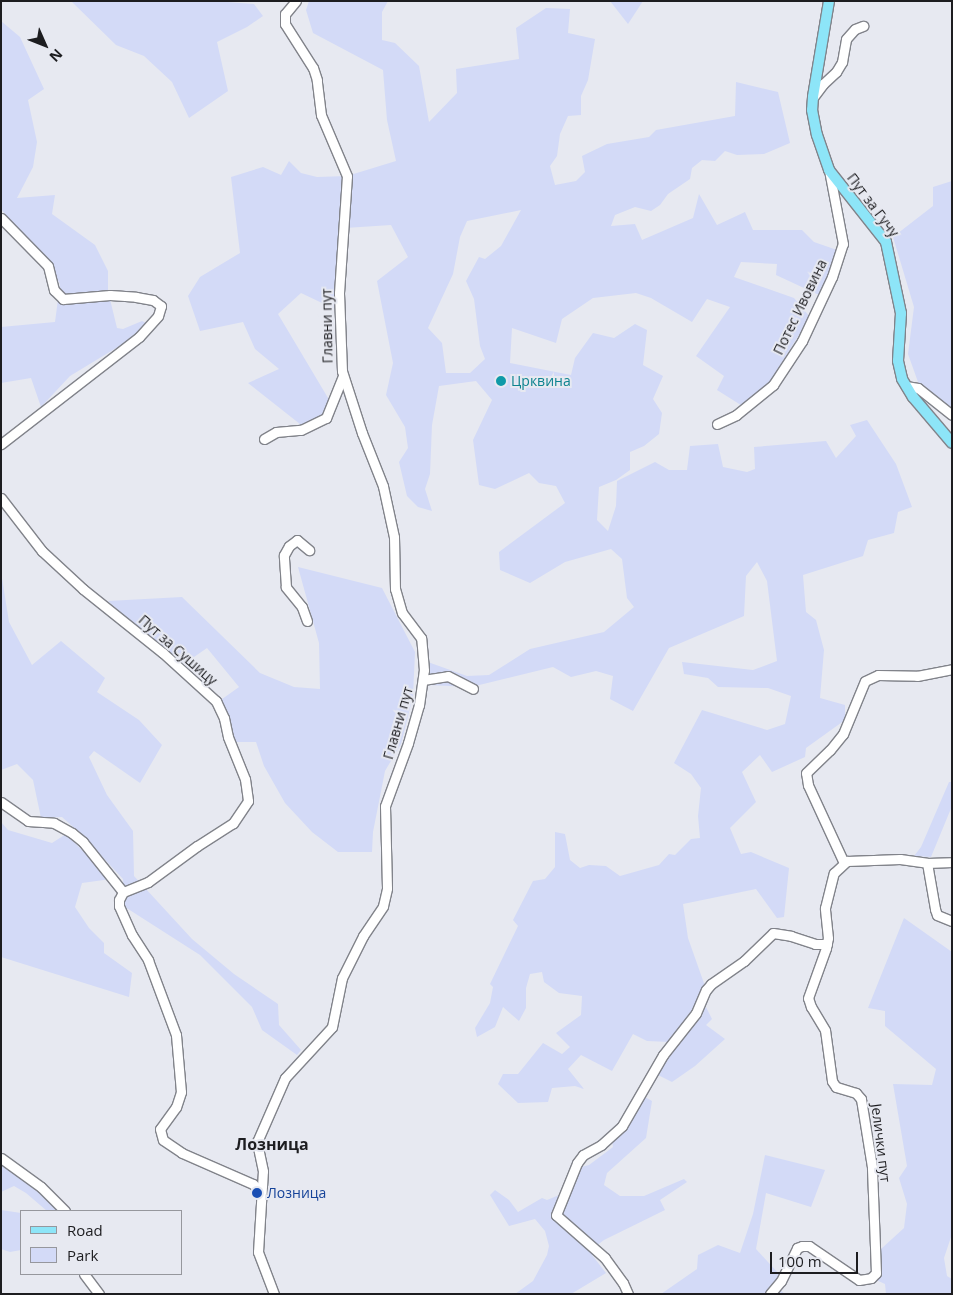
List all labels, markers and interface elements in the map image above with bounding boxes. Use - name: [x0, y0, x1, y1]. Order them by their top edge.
- north arrow: [20, 20, 70, 70]
- text: N: [45, 45, 67, 66]
- street label: Пут за Гучу: [844, 170, 902, 240]
- street label: Потес Ивовина: [770, 257, 830, 357]
- street label: Главни пут: [318, 288, 336, 364]
- place label: Црквина: [511, 373, 571, 389]
- marker: Црквина: [495, 375, 507, 387]
- street label: Пут за Сушицу: [135, 611, 221, 689]
- street label: Главни пут: [380, 685, 416, 761]
- street label: Јелички пут: [868, 1103, 894, 1183]
- district label: Лозница: [235, 1134, 309, 1154]
- place label: Лозница: [267, 1185, 326, 1201]
- marker: Лозница: [251, 1187, 263, 1199]
- legend: [20, 1210, 182, 1275]
- text: Road: [67, 1220, 103, 1240]
- scale bar: [773, 1242, 860, 1274]
- text: Park: [67, 1245, 98, 1265]
- text: 100 m: [778, 1251, 822, 1271]

